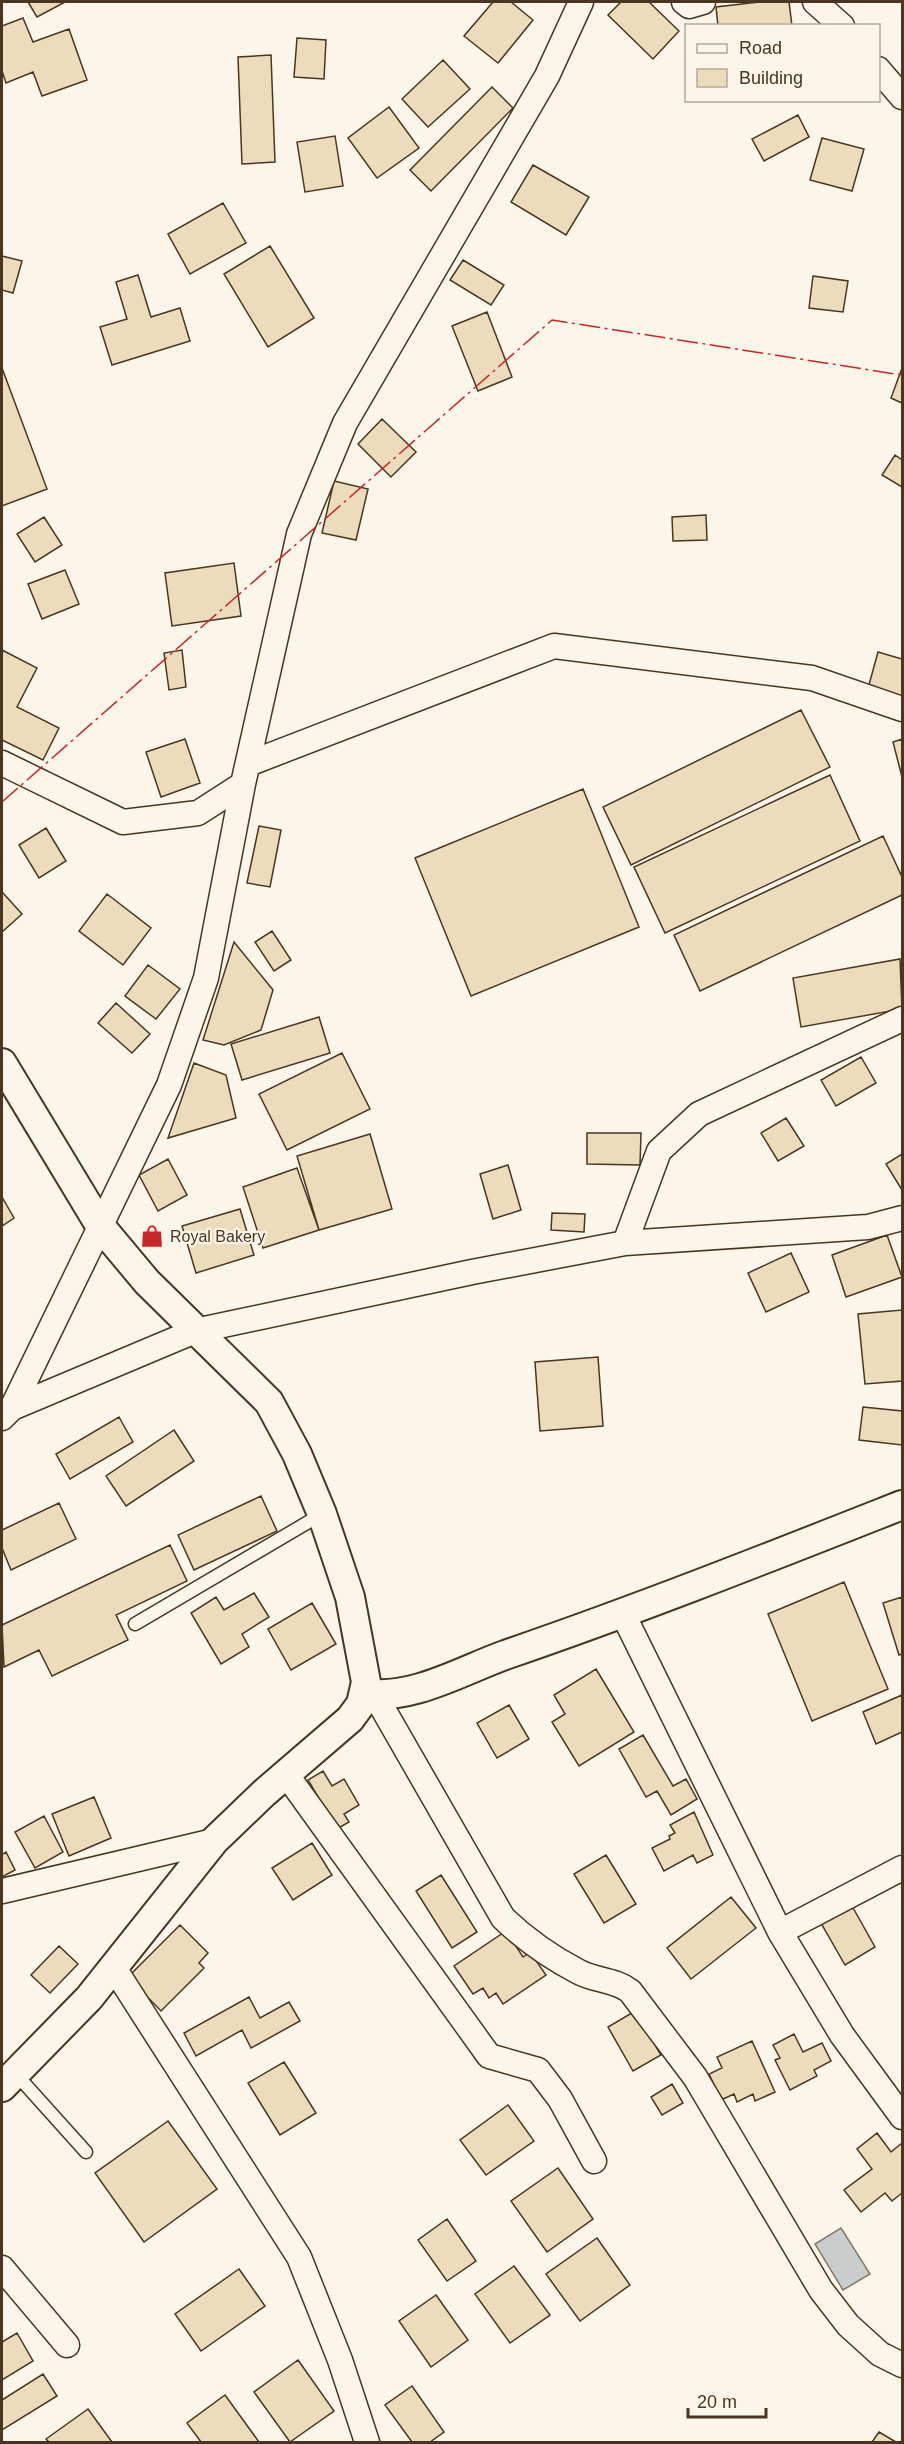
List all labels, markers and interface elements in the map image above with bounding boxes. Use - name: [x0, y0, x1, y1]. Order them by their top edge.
- legend: [685, 24, 880, 102]
- text: Road: [739, 38, 782, 58]
- text: Building: [739, 68, 803, 88]
- shop icon: Royal Bakery: [139, 1223, 165, 1249]
- place label: Royal Bakery: [170, 1228, 265, 1245]
- scale bar: [688, 2381, 766, 2419]
- text: 20 m: [697, 2392, 737, 2412]

